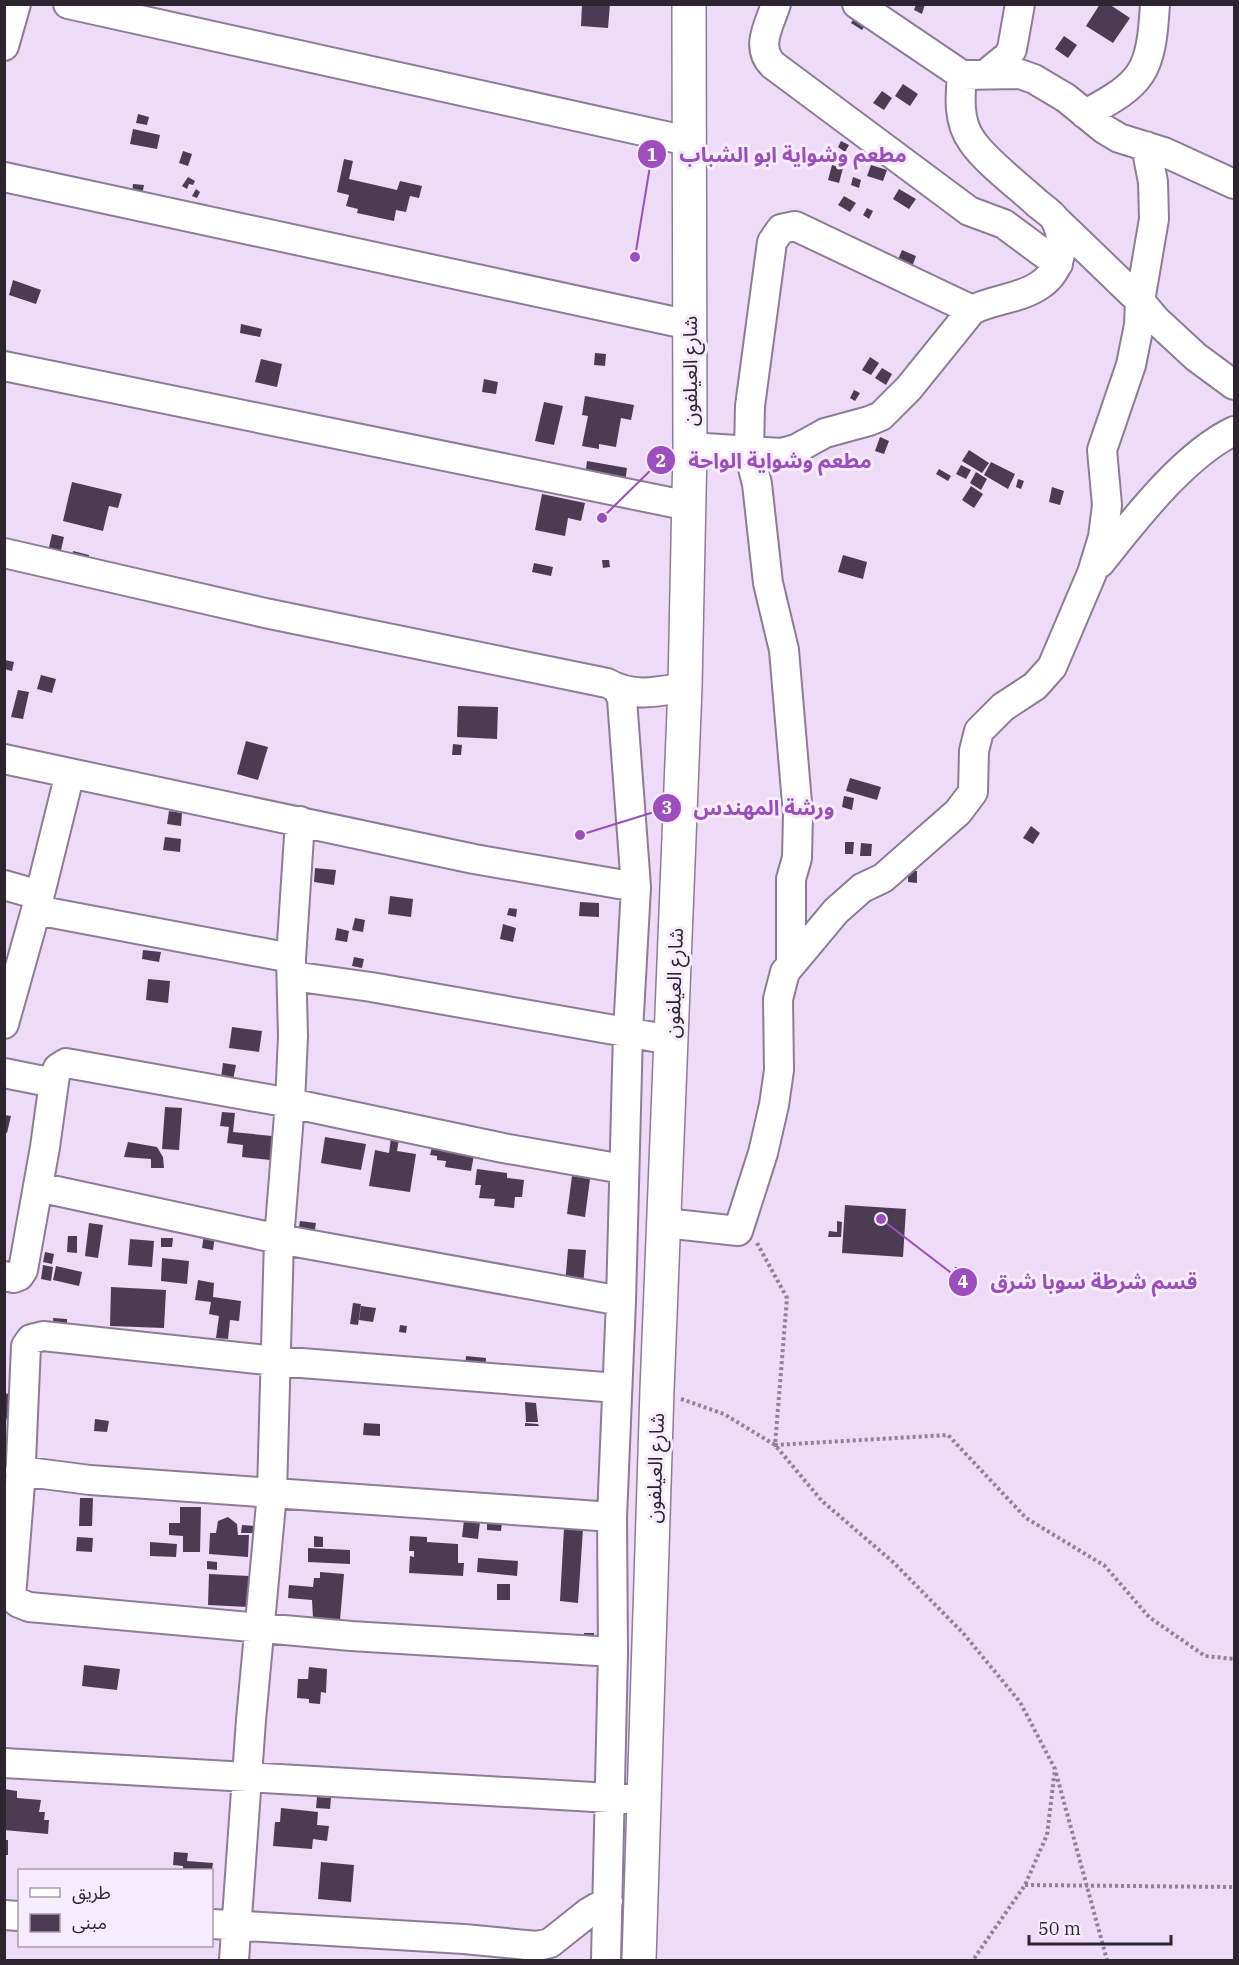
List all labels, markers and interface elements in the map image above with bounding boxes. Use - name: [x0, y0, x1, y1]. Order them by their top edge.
- callout: مطعم وشواية ابو الشباب: [637, 135, 918, 174]
- text: مطعم وشواية ابو الشباب: [679, 140, 907, 170]
- text: 1: [647, 143, 658, 166]
- street label: شارع العيلفون: [676, 316, 705, 426]
- callout: مطعم وشواية الواحة: [646, 441, 884, 480]
- text: مطعم وشواية الواحة: [688, 446, 872, 476]
- text: 2: [656, 449, 666, 472]
- callout: ورشة المهندس: [652, 788, 847, 827]
- text: ورشة المهندس: [694, 793, 834, 821]
- text: 3: [662, 796, 672, 819]
- street label: شارع العيلفون: [658, 927, 691, 1039]
- callout: قسم شرطة سوبا شرق: [948, 1263, 1209, 1302]
- text: قسم شرطة سوبا شرق: [991, 1267, 1197, 1297]
- text: 4: [958, 1270, 969, 1293]
- street label: شارع العيلفون: [639, 1412, 672, 1524]
- legend: [18, 1869, 213, 1947]
- text: طريق: [72, 1881, 111, 1904]
- scale bar: [1029, 1908, 1172, 1946]
- text: مبنى: [72, 1911, 107, 1934]
- text: 50 m: [1038, 1917, 1081, 1940]

